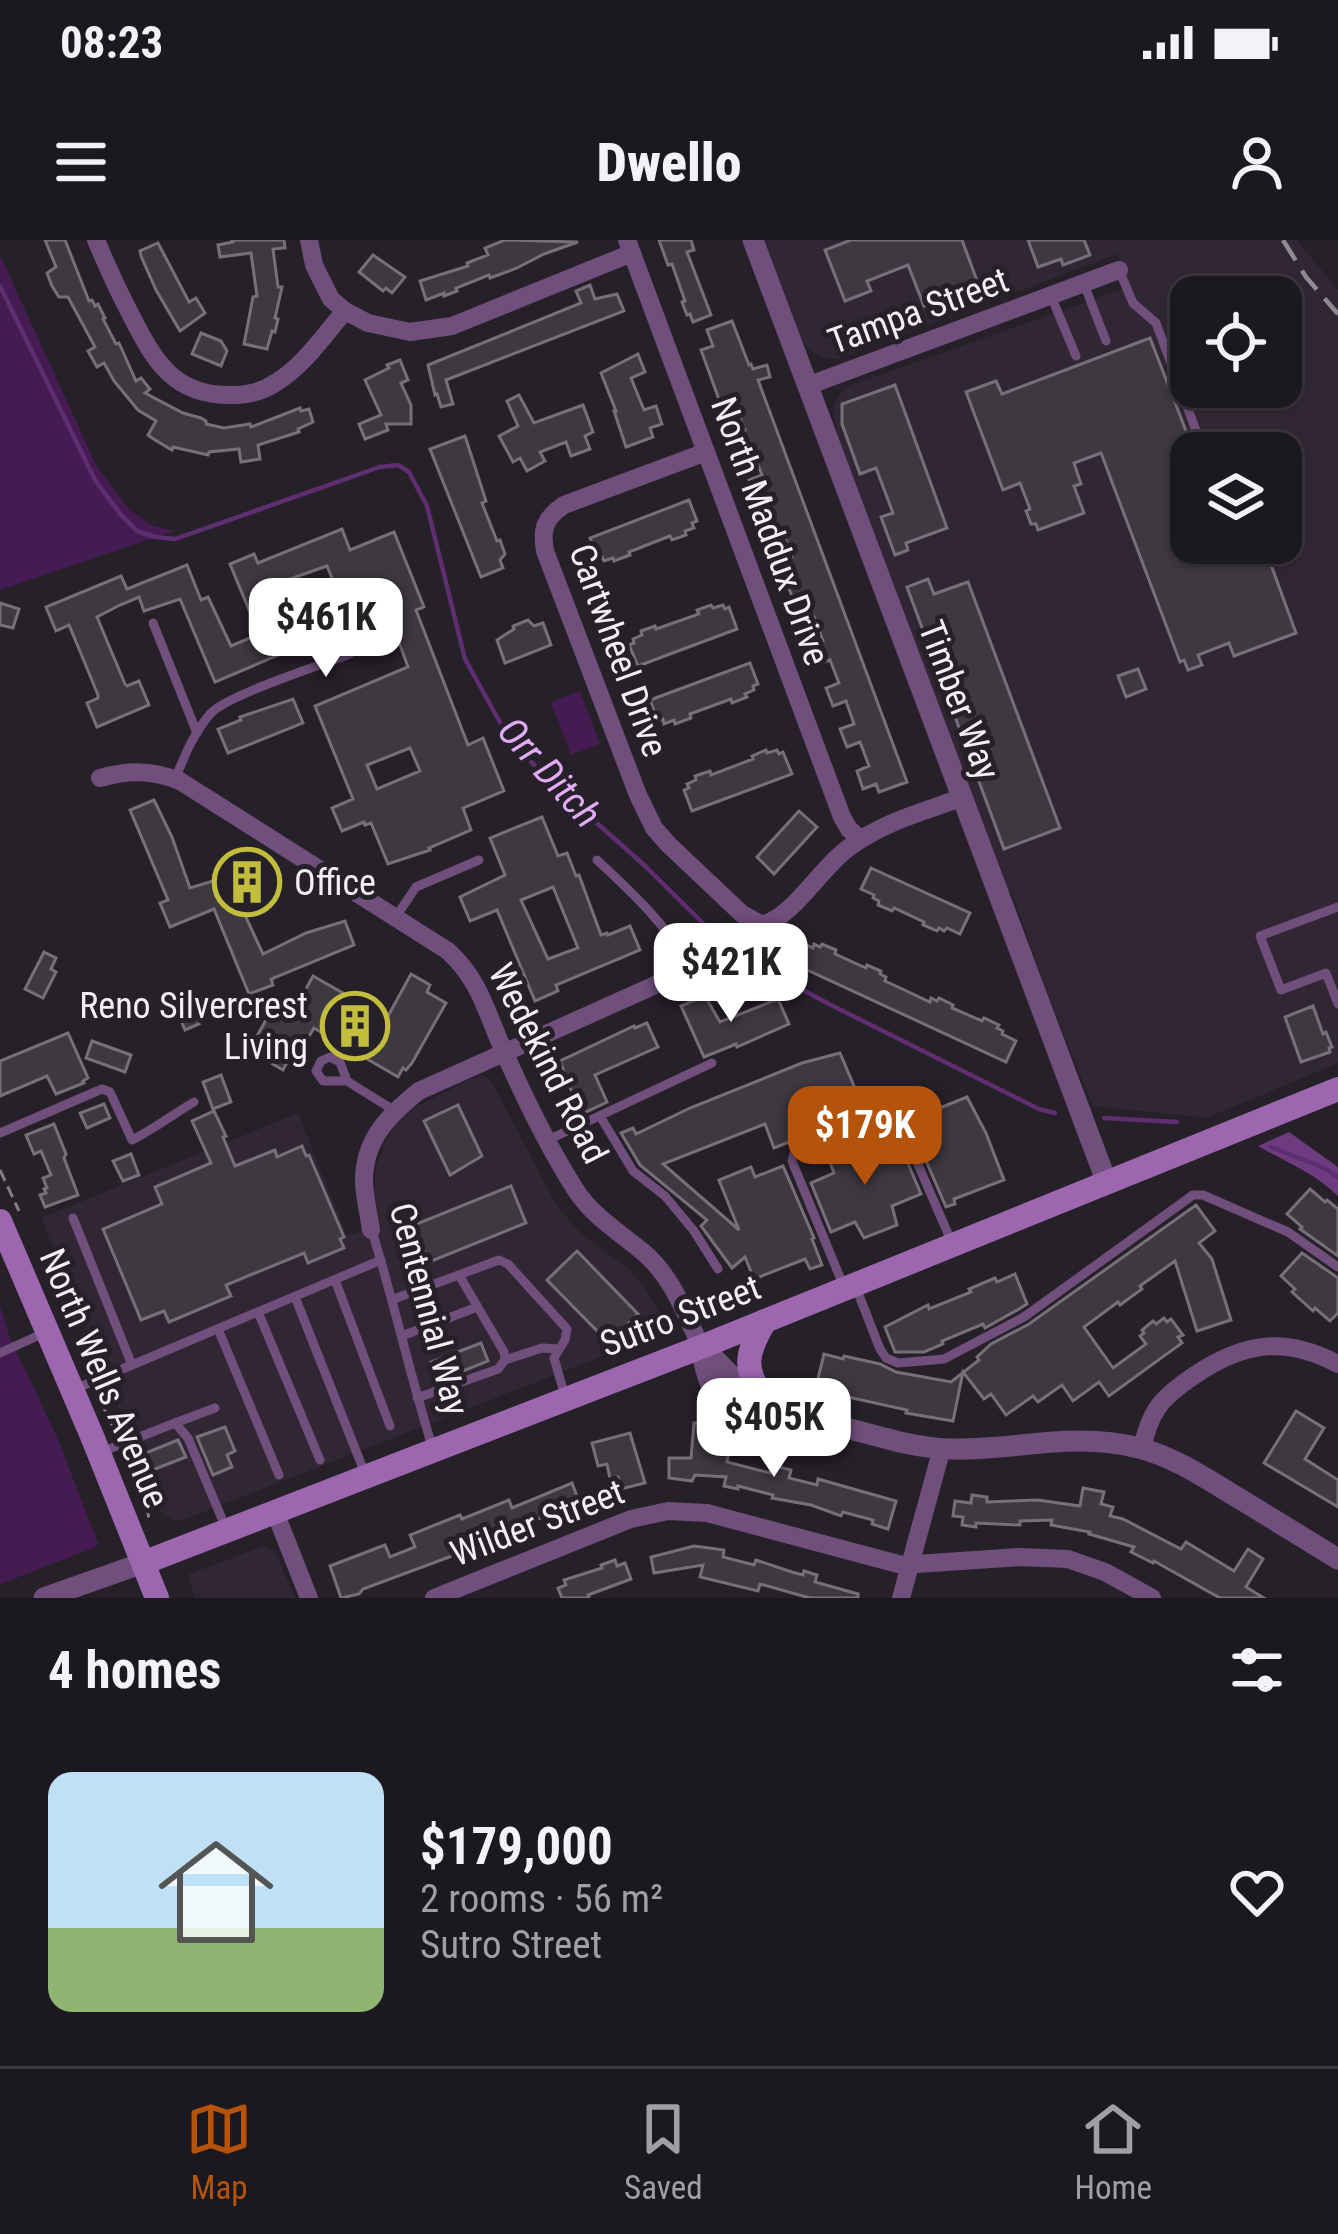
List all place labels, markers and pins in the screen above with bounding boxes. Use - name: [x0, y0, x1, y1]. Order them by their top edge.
- pin: $461K: [242, 578, 410, 680]
- building icon: Office: [212, 847, 282, 917]
- place label: Office: [294, 862, 376, 904]
- pin: $421K: [647, 923, 815, 1025]
- place label: Reno Silvercrest Living: [79, 985, 308, 1068]
- building icon: Reno Silvercrest Living: [320, 991, 390, 1061]
- pin: $179K: [781, 1086, 949, 1188]
- pin: $405K: [690, 1378, 858, 1480]

